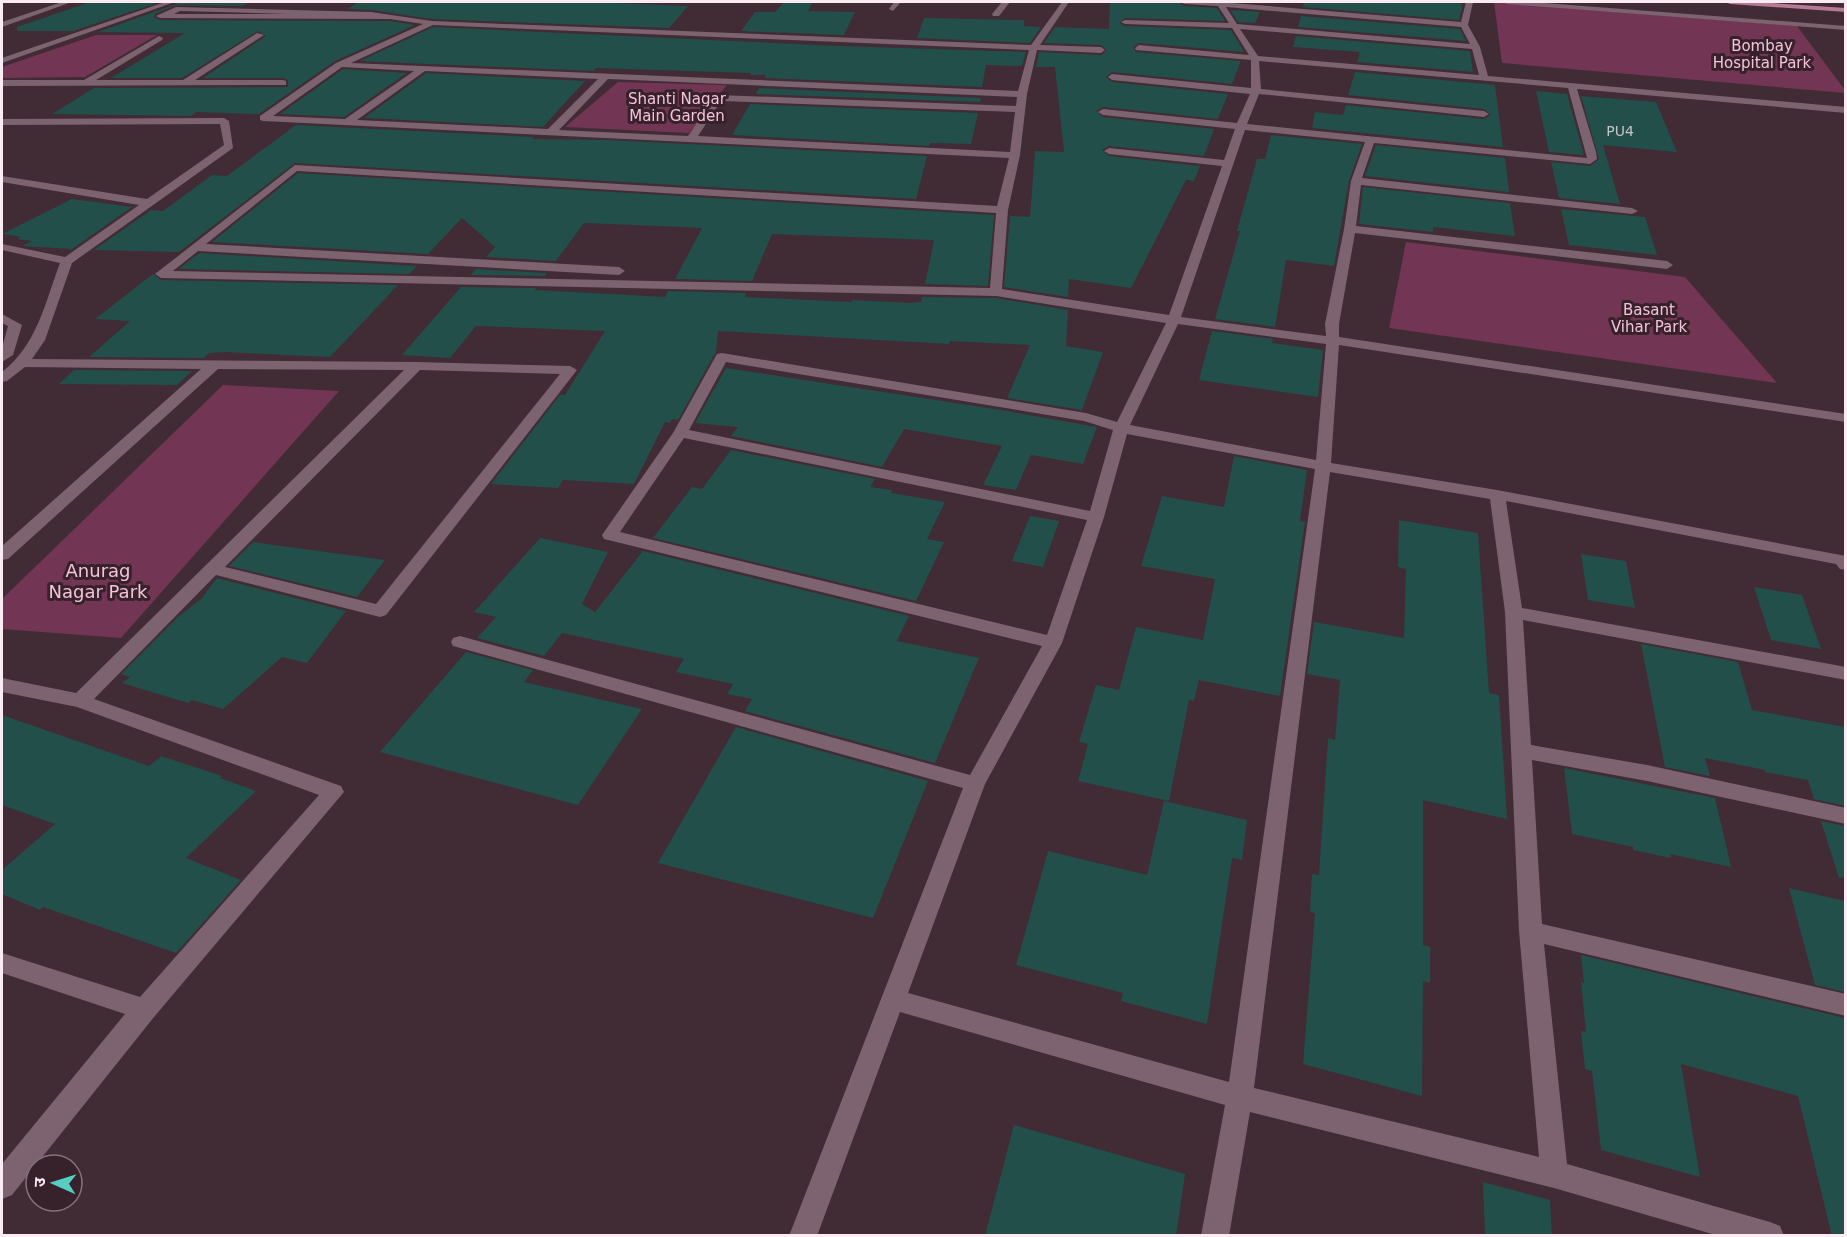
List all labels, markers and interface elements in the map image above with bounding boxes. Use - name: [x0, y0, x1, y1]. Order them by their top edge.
- park label: Bombay Hospital Park: [1713, 37, 1812, 72]
- park label: Shanti Nagar Main Garden: [628, 90, 727, 125]
- house number: PU4: [1606, 123, 1634, 139]
- park label: Basant Vihar Park: [1611, 301, 1687, 336]
- park label: Anurag Nagar Park: [49, 560, 148, 602]
- north arrow: [24, 1153, 84, 1213]
- text: उ: [30, 1176, 49, 1187]

